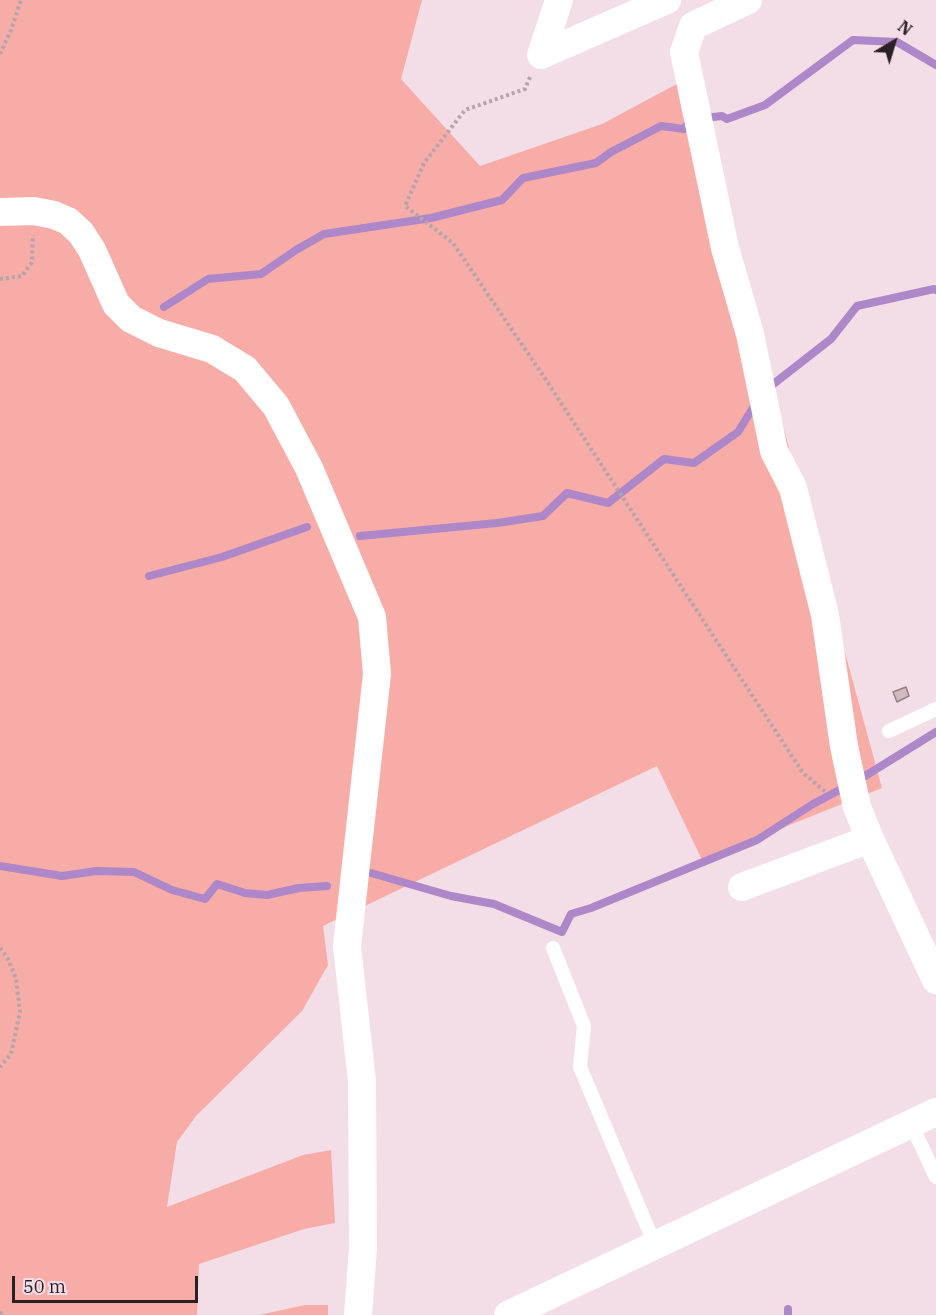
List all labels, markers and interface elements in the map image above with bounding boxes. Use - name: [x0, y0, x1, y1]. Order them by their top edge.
- north arrow: [864, 12, 924, 72]
- text: N: [894, 16, 916, 40]
- scale bar: [15, 1264, 201, 1302]
- text: 50 m: [23, 1275, 66, 1298]

